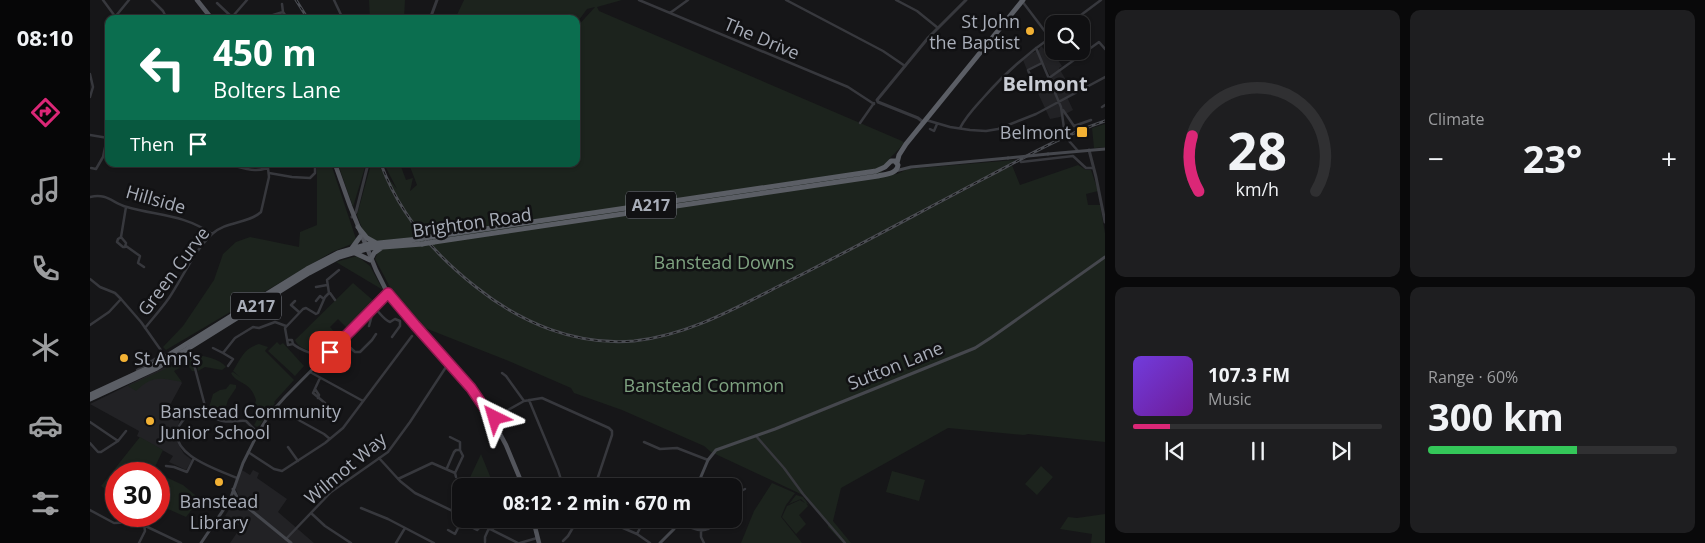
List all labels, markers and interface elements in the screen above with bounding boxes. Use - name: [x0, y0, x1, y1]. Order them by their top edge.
- place label: St John the Baptist: [929, 9, 1020, 54]
- street label: The Drive: [721, 11, 803, 65]
- map controls: [1045, 15, 1090, 60]
- button: search: [1045, 15, 1090, 60]
- text: 08:10: [17, 22, 73, 52]
- marker: St John the Baptist: [1024, 25, 1036, 37]
- text: 450 m: [213, 29, 317, 76]
- icon: left: [130, 35, 195, 100]
- district label: Belmont: [1002, 70, 1088, 97]
- text: Bolters Lane: [213, 74, 341, 104]
- icon: directions: [28, 95, 63, 130]
- text: Climate: [1428, 108, 1485, 130]
- text: 28: [1228, 114, 1287, 185]
- place label: Belmont: [1000, 120, 1071, 144]
- marker: Belmont: [1075, 125, 1089, 139]
- icon: arrive: [184, 130, 212, 158]
- text: Then: [130, 131, 174, 157]
- text: 23°: [1523, 132, 1582, 184]
- text: −: [1428, 139, 1444, 177]
- text: +: [1661, 139, 1677, 177]
- icon: music: [28, 173, 63, 208]
- text: km/h: [1236, 177, 1279, 201]
- street label: Hillside: [123, 179, 189, 219]
- road number: A217: [626, 192, 676, 218]
- street label: Brighton Road: [411, 202, 533, 242]
- street label: Green Curve: [132, 222, 214, 320]
- park label: Banstead Downs: [654, 250, 794, 274]
- icon: phone: [28, 251, 63, 286]
- road number: A217: [231, 292, 281, 320]
- icon: climate: [28, 330, 63, 365]
- pin: [309, 331, 351, 373]
- street label: Sutton Lane: [844, 335, 946, 395]
- icon: arrive: [316, 338, 344, 366]
- place label: St Ann's: [134, 346, 201, 370]
- marker: St Ann's: [118, 352, 130, 364]
- text: 107.3 FM: [1208, 362, 1290, 388]
- text: Range · 60%: [1428, 366, 1518, 388]
- park label: Banstead Common: [624, 373, 784, 397]
- text: Music: [1208, 388, 1252, 410]
- text: 300 km: [1428, 390, 1564, 442]
- position arrow: [468, 391, 520, 443]
- place label: Banstead Community Junior School: [158, 399, 342, 444]
- icon: car: [28, 408, 63, 443]
- marker: Banstead Community Junior School: [144, 415, 156, 427]
- street label: Wilmot Way: [299, 426, 392, 509]
- icon: previous: [1161, 437, 1189, 465]
- icon: pause: [1244, 437, 1272, 465]
- icon: next: [1327, 437, 1355, 465]
- speed limit sign: 30: [105, 462, 170, 527]
- marker: Banstead Library: [213, 476, 225, 488]
- icon: filters: [28, 486, 63, 521]
- place label: Banstead Library: [180, 489, 258, 534]
- text: 08:12 · 2 min · 670 m: [503, 490, 691, 516]

